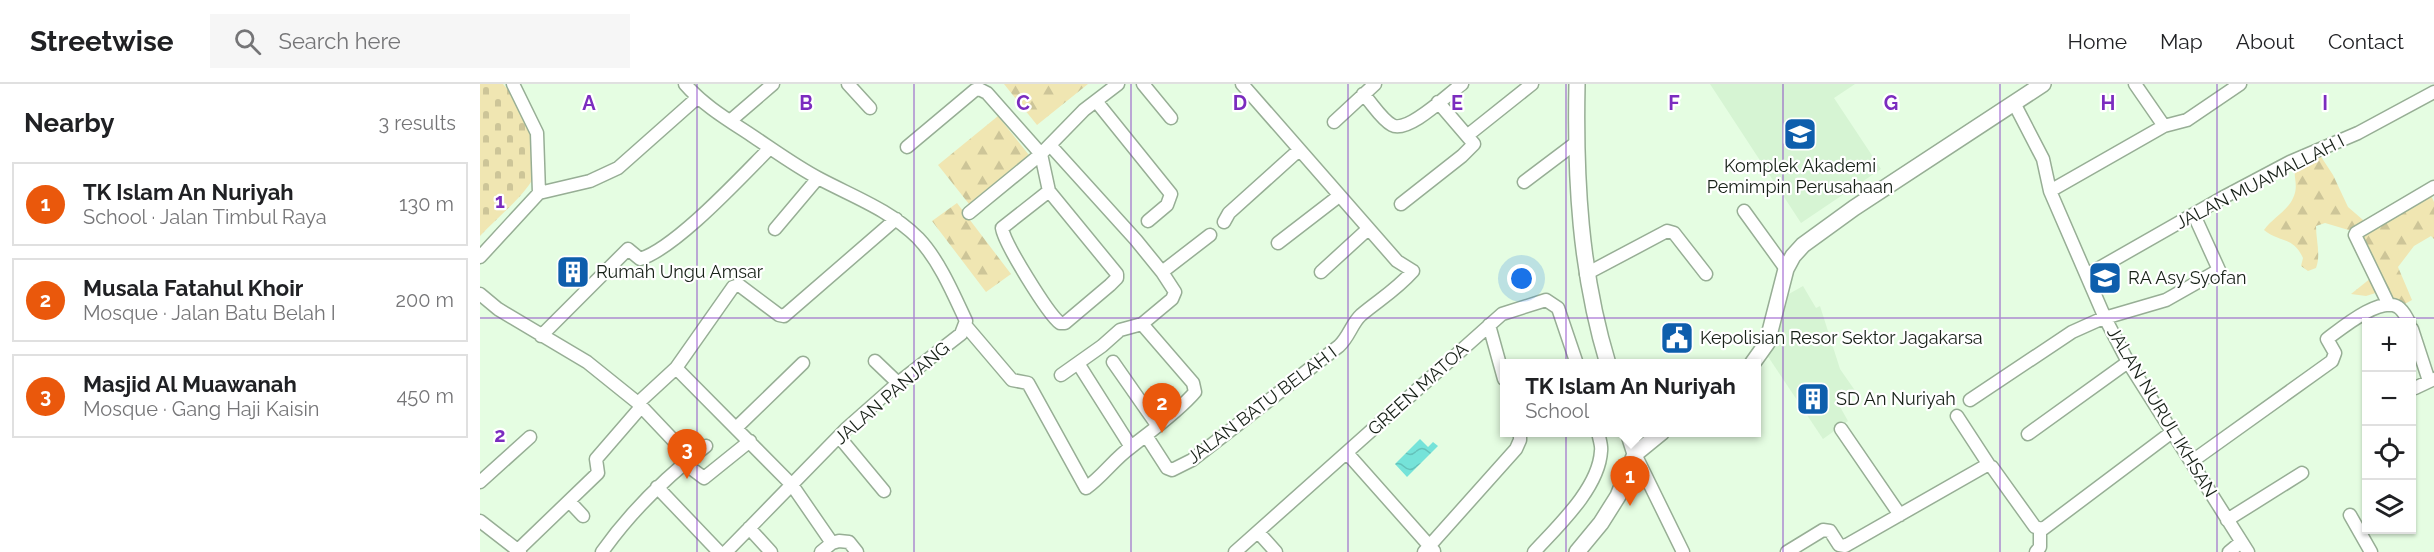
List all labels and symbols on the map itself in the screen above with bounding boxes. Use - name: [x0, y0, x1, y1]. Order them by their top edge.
- text: A: [582, 91, 596, 115]
- text: B: [799, 91, 813, 115]
- text: C: [1016, 91, 1030, 115]
- text: D: [1233, 91, 1247, 115]
- text: E: [1451, 91, 1463, 115]
- text: F: [1668, 91, 1680, 115]
- text: G: [1884, 91, 1898, 115]
- text: H: [2101, 91, 2115, 115]
- text: I: [2322, 91, 2328, 115]
- school or university icon: Komplek Akademi Pemimpin Perusahaan: [1782, 116, 1818, 152]
- street label: JALAN MUAMALLAH I: [2172, 130, 2347, 233]
- place label: Komplek Akademi Pemimpin Perusahaan: [1707, 155, 1893, 197]
- text: 1: [495, 189, 505, 213]
- building icon: Rumah Ungu Amsar: [555, 254, 591, 290]
- school or university icon: RA Asy Syofan: [2087, 260, 2123, 296]
- place label: Rumah Ungu Amsar: [596, 261, 764, 282]
- your location: [1507, 264, 1536, 293]
- place label: RA Asy Syofan: [2128, 267, 2247, 288]
- public building icon: Kepolisian Resor Sektor Jagakarsa: [1659, 320, 1695, 356]
- street label: JALAN NURUL IKHSAN: [2103, 323, 2222, 501]
- place label: Kepolisian Resor Sektor Jagakarsa: [1700, 327, 1983, 348]
- street label: JALAN PANJANG: [830, 337, 953, 448]
- street label: GREEN MATOA: [1363, 338, 1472, 439]
- street label: JALAN BATU BELAH I: [1183, 342, 1340, 468]
- building icon: SD An Nuriyah: [1795, 381, 1831, 417]
- pin: 2: [1142, 384, 1182, 433]
- place label: SD An Nuriyah: [1836, 388, 1956, 409]
- text: 2: [494, 423, 506, 447]
- pin: 3: [668, 430, 706, 479]
- pin: 1: [1610, 456, 1650, 506]

